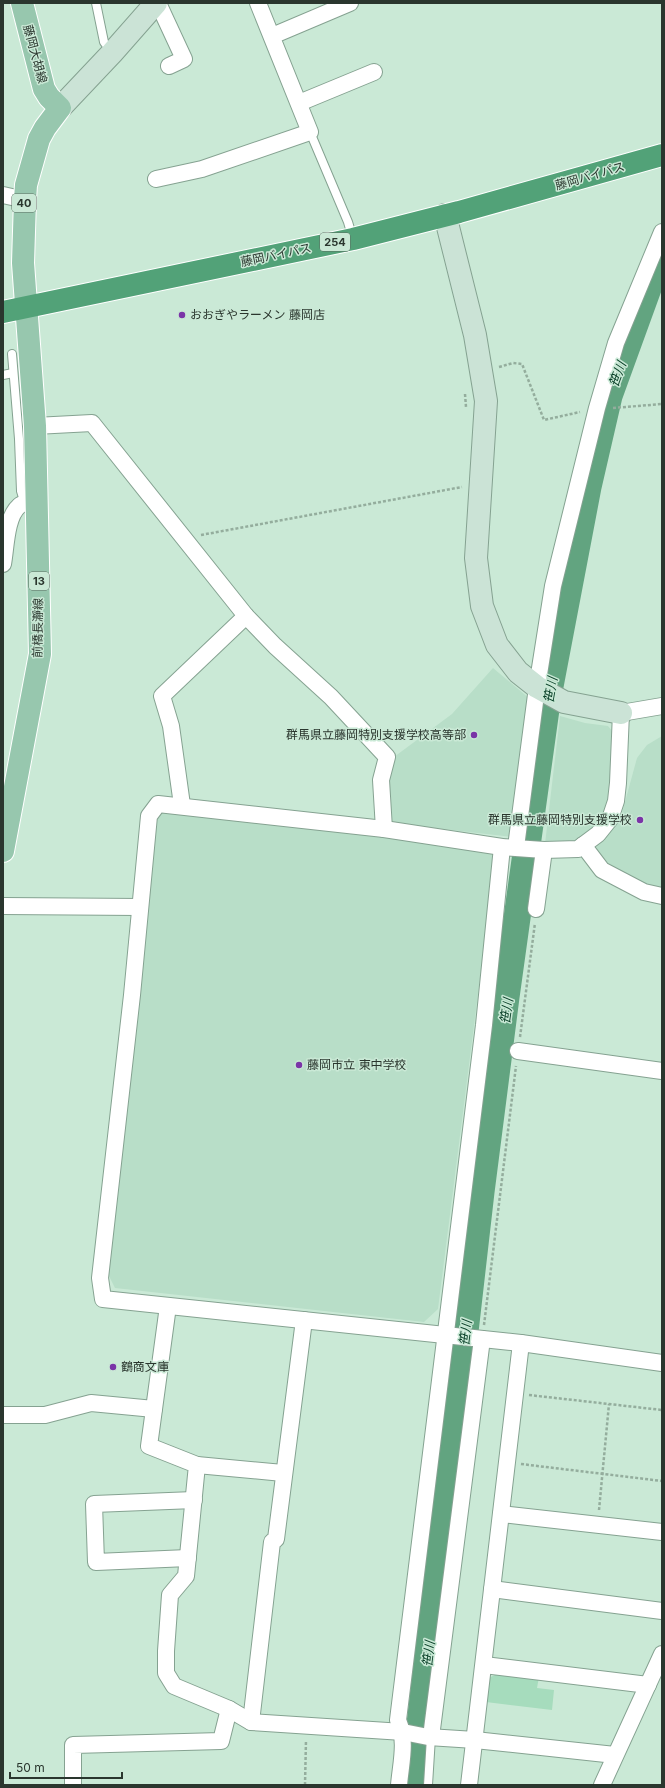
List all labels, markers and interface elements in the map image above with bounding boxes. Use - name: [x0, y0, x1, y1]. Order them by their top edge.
- street label: 藤岡大胡線: [20, 23, 50, 85]
- street label: 藤岡バイパス: [553, 158, 626, 193]
- road number: 40: [12, 194, 36, 212]
- road number: 254: [320, 233, 350, 251]
- street label: 藤岡バイパス: [239, 240, 313, 269]
- place label: おおぎやラーメン 藤岡店: [190, 307, 325, 322]
- marker: おおぎやラーメン 藤岡店: [177, 310, 187, 320]
- water label: 笹川: [605, 357, 630, 389]
- road number: 13: [29, 572, 49, 590]
- street label: 前橋長瀞線: [29, 598, 46, 658]
- water label: 笹川: [540, 674, 560, 704]
- place label: 群馬県立藤岡特別支援学校高等部: [286, 727, 466, 742]
- marker: 群馬県立藤岡特別支援学校高等部: [469, 730, 479, 740]
- place label: 群馬県立藤岡特別支援学校: [488, 812, 632, 827]
- marker: 群馬県立藤岡特別支援学校: [635, 815, 645, 825]
- water label: 笹川: [496, 995, 516, 1025]
- place label: 藤岡市立 東中学校: [307, 1057, 406, 1072]
- marker: 藤岡市立 東中学校: [294, 1060, 304, 1070]
- water label: 笹川: [455, 1317, 475, 1347]
- place label: 鶴商文庫: [121, 1359, 169, 1374]
- marker: 鶴商文庫: [108, 1362, 118, 1372]
- water label: 笹川: [418, 1638, 438, 1668]
- scale bar: [10, 1754, 122, 1780]
- text: 50 m: [16, 1760, 45, 1775]

